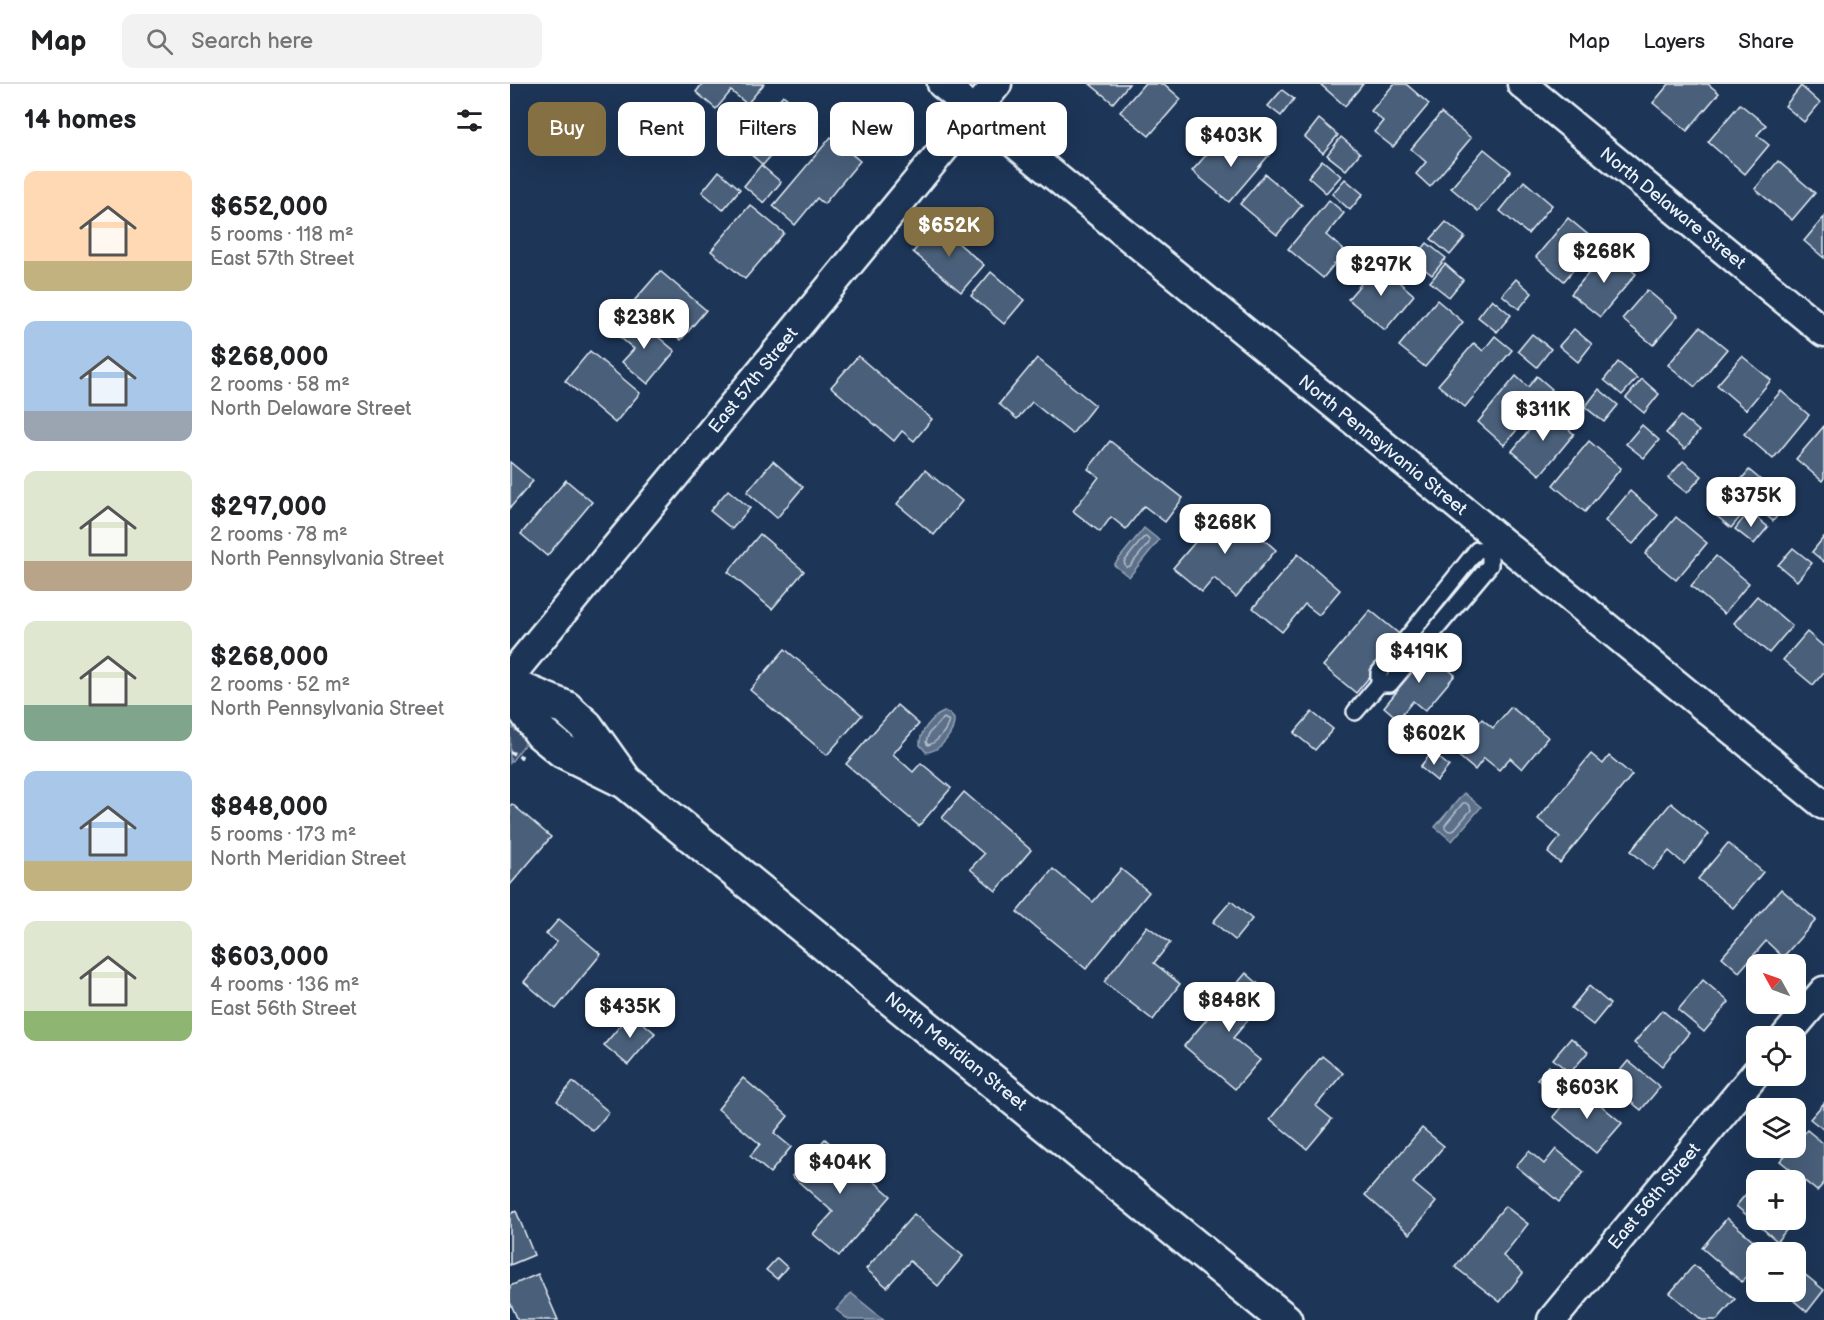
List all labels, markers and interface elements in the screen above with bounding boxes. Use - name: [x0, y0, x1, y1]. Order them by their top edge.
- search box: [122, 14, 542, 68]
- text: Map: [30, 25, 86, 58]
- icon: search: [143, 25, 176, 58]
- text: Search here: [191, 28, 313, 55]
- text: Map: [1568, 29, 1610, 54]
- text: Layers: [1643, 29, 1705, 54]
- text: Share: [1738, 29, 1794, 54]
- chip: Buy: [528, 102, 606, 156]
- chip: Rent: [618, 102, 705, 156]
- chip: Filters: [717, 102, 818, 156]
- chip: New: [830, 102, 914, 156]
- chip: Apartment: [926, 102, 1067, 156]
- icon: filters: [453, 104, 486, 137]
- text: 14 homes: [24, 105, 136, 136]
- pin: $403K: [1189, 117, 1273, 168]
- text: $403K: [1200, 124, 1262, 148]
- street label: North Delaware Street: [1596, 143, 1750, 274]
- text: $652,000: [210, 192, 328, 223]
- icon: home: [72, 195, 144, 267]
- pin: $652K: [907, 207, 991, 258]
- text: $652K: [918, 214, 980, 238]
- text: 5 rooms · 118 m²: [210, 223, 354, 247]
- pin: $268K: [1562, 233, 1646, 284]
- text: $268K: [1573, 240, 1635, 264]
- pin: $297K: [1339, 246, 1423, 297]
- text: East 57th Street: [210, 247, 354, 271]
- text: $297K: [1350, 253, 1412, 277]
- pin: $238K: [602, 299, 686, 350]
- text: $238K: [613, 306, 675, 330]
- street label: East 57th Street: [704, 323, 803, 437]
- text: $268,000: [210, 342, 328, 373]
- icon: home: [72, 345, 144, 417]
- street label: North Pennsylvania Street: [1294, 371, 1472, 520]
- text: 2 rooms · 58 m²: [210, 373, 350, 397]
- pin: $311K: [1501, 391, 1585, 442]
- text: North Delaware Street: [210, 397, 411, 421]
- text: $311K: [1515, 398, 1571, 422]
- pin: $375K: [1709, 477, 1793, 528]
- text: $375K: [1720, 484, 1782, 508]
- text: $297,000: [210, 492, 327, 523]
- icon: home: [72, 495, 144, 567]
- pin: $268K: [1183, 504, 1267, 555]
- text: $268K: [1194, 511, 1256, 535]
- text: 2 rooms · 78 m²: [210, 523, 348, 547]
- text: North Pennsylvania Street: [210, 547, 444, 571]
- pin: $419K: [1377, 633, 1461, 684]
- text: $419K: [1390, 640, 1448, 664]
- text: $268,000: [210, 642, 328, 673]
- icon: home: [72, 645, 144, 717]
- text: 2 rooms · 52 m²: [210, 673, 350, 697]
- text: North Pennsylvania Street: [210, 697, 444, 721]
- pin: $602K: [1392, 715, 1476, 766]
- text: $602K: [1402, 722, 1466, 746]
- text: $848,000: [210, 792, 328, 823]
- icon: home: [72, 795, 144, 867]
- text: 5 rooms · 173 m²: [210, 823, 356, 847]
- text: North Meridian Street: [210, 847, 406, 871]
- text: $603,000: [210, 942, 329, 973]
- icon: home: [72, 945, 144, 1017]
- north arrow: [1746, 954, 1806, 1014]
- map controls: [1746, 954, 1806, 1302]
- text: 4 rooms · 136 m²: [210, 973, 359, 997]
- pin: $848K: [1187, 982, 1271, 1033]
- pin: $435K: [588, 988, 672, 1039]
- street label: North Meridian Street: [880, 988, 1031, 1115]
- text: $848K: [1198, 989, 1260, 1013]
- text: $435K: [599, 995, 661, 1019]
- text: East 56th Street: [210, 997, 357, 1021]
- button: locate: [1746, 1026, 1806, 1086]
- pin: $603K: [1545, 1069, 1629, 1120]
- text: $603K: [1555, 1076, 1619, 1100]
- button: layers: [1746, 1098, 1806, 1158]
- street label: East 56th Street: [1604, 1139, 1705, 1254]
- pin: $404K: [798, 1144, 882, 1195]
- text: $404K: [809, 1151, 871, 1175]
- button: +: [1746, 1170, 1806, 1230]
- button: −: [1746, 1242, 1806, 1302]

